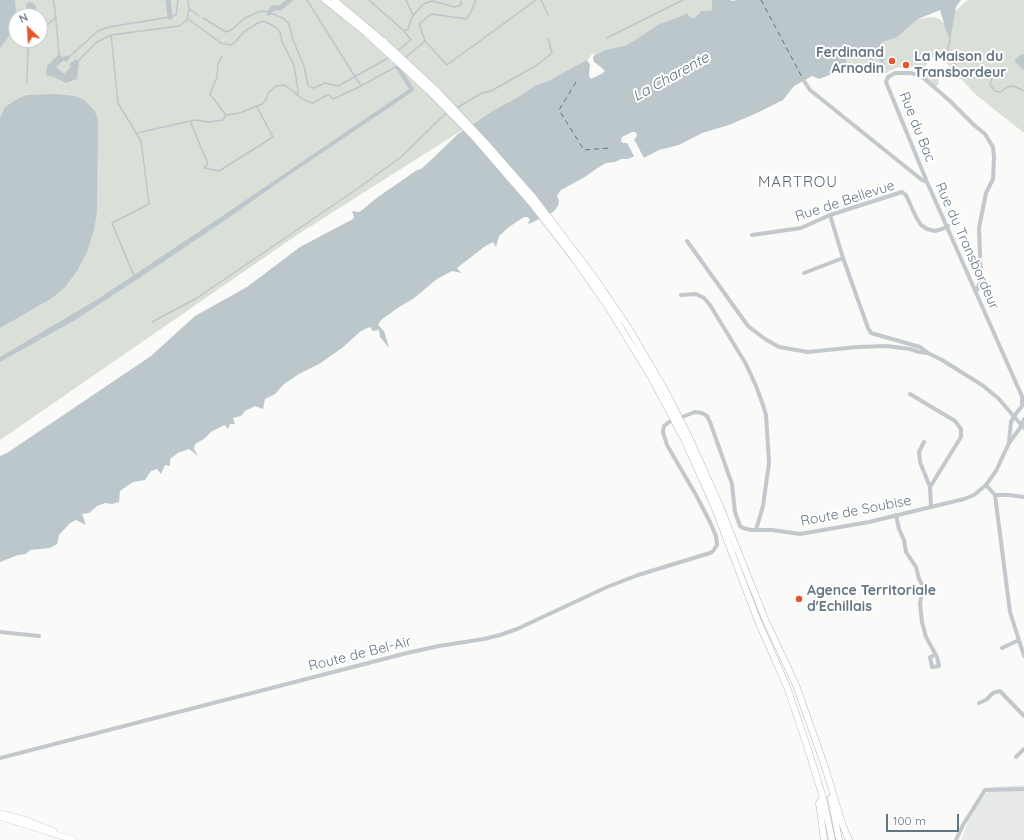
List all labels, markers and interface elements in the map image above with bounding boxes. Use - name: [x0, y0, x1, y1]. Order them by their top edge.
- north arrow: [8, 8, 48, 48]
- text: N: [17, 10, 30, 26]
- place label: Ferdinand Arnodin: [816, 45, 884, 78]
- water label: La Charente: [630, 49, 712, 105]
- place label: La Maison du Transbordeur: [914, 49, 1006, 82]
- marker: Ferdinand Arnodin: [887, 56, 897, 66]
- marker: La Maison du Transbordeur: [901, 60, 911, 70]
- street label: Rue du Bac: [895, 89, 939, 165]
- district label: MARTROU: [758, 173, 838, 191]
- street label: Rue de Bellevue: [793, 177, 897, 225]
- street label: Rue du Transbordeur: [931, 180, 1003, 312]
- street label: Route de Soubise: [799, 492, 913, 530]
- place label: Agence Territoriale d'Echillais: [807, 583, 936, 616]
- marker: Agence Territoriale d'Echillais: [794, 594, 804, 604]
- street label: Route de Bel-Air: [307, 633, 413, 675]
- scale bar: [888, 806, 961, 832]
- text: 100 m: [893, 813, 926, 828]

